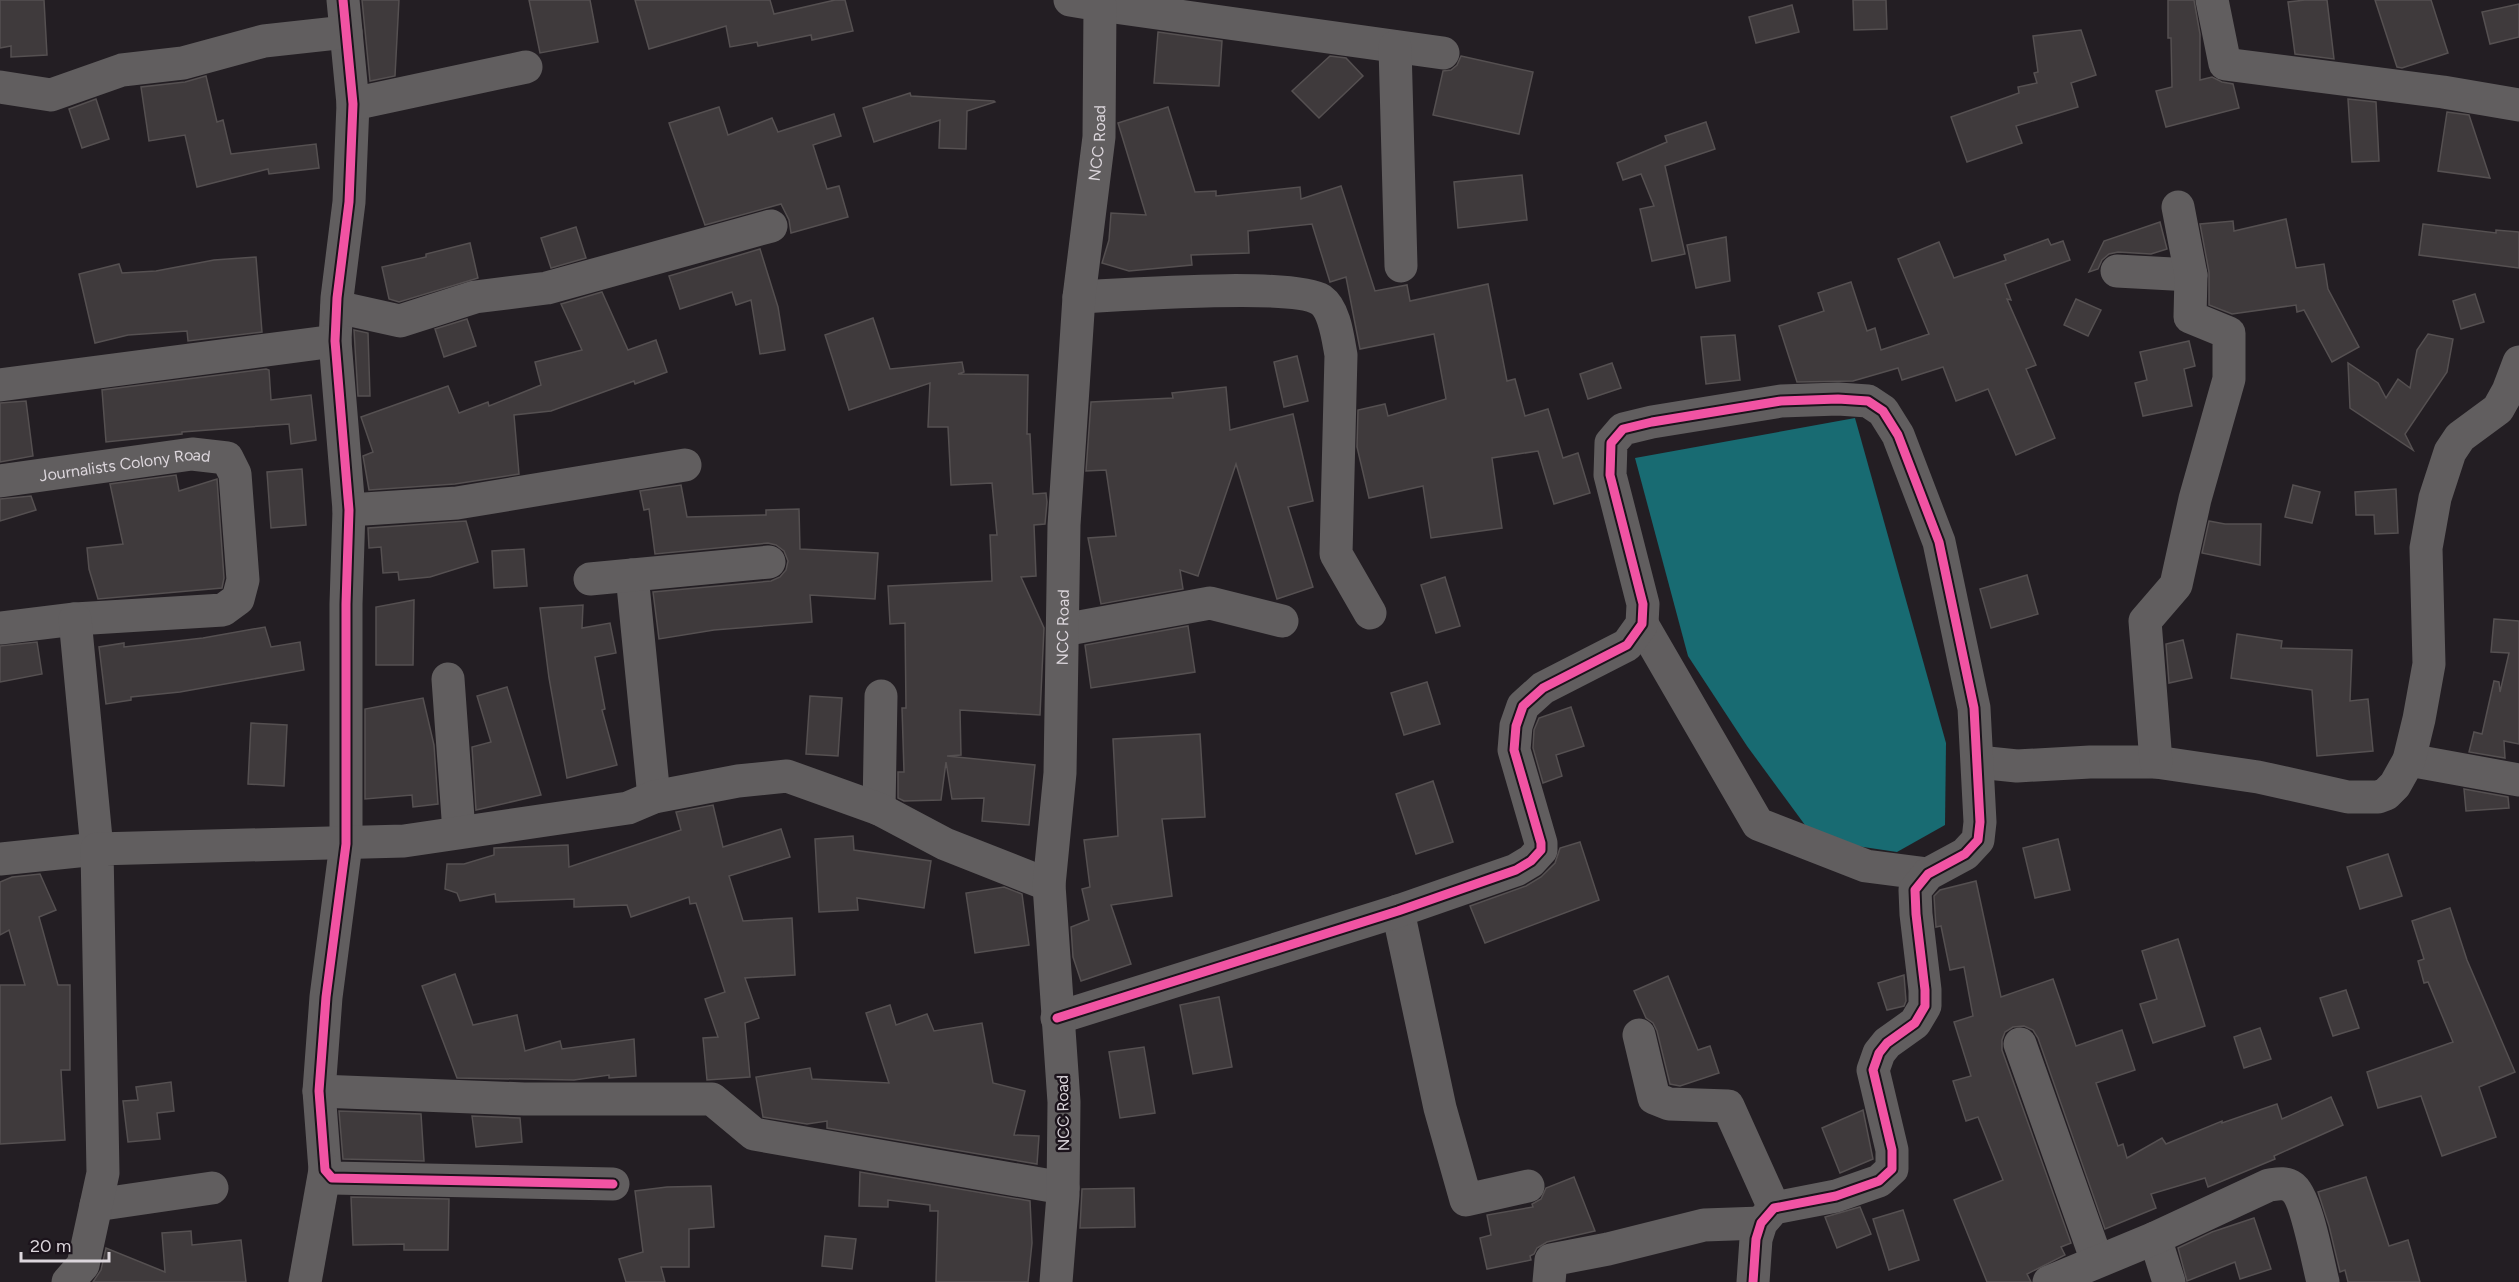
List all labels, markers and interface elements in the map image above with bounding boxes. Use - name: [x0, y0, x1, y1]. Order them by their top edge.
- street label: NCC Road: [1084, 105, 1109, 182]
- street label: Journalists Colony Road: [38, 444, 212, 485]
- street label: NCC Road: [1052, 589, 1072, 666]
- street label: NCC Road: [1053, 1075, 1073, 1151]
- scale bar: [21, 1225, 110, 1263]
- text: 20 m: [30, 1235, 71, 1257]

